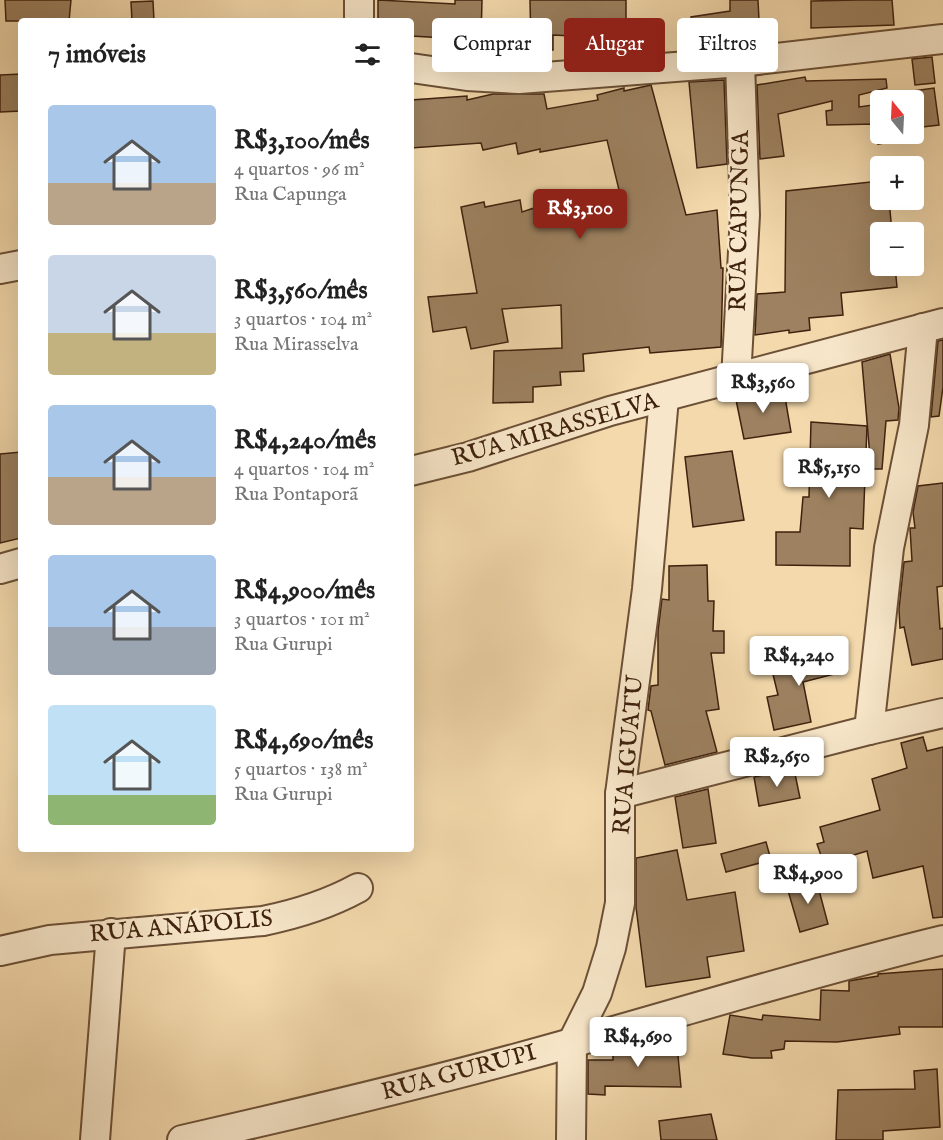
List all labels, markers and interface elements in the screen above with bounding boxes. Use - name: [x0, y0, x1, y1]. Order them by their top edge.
- chip: Comprar: [432, 18, 552, 72]
- chip: Alugar: [564, 18, 665, 72]
- chip: Filtros: [677, 18, 778, 72]
- text: 7 imóveis: [48, 38, 146, 71]
- icon: filters: [351, 38, 384, 71]
- north arrow: [870, 90, 924, 144]
- map controls: [870, 90, 924, 276]
- text: R$3,100/mês: [234, 124, 370, 157]
- icon: home: [96, 129, 168, 201]
- street label: RUA CAPUNGA: [723, 129, 757, 312]
- button: +: [870, 156, 924, 210]
- text: 4 quartos · 96 m²: [234, 157, 365, 182]
- text: Rua Capunga: [234, 182, 347, 207]
- pin: R$3,100: [525, 189, 635, 240]
- text: R$3,100: [547, 196, 613, 221]
- button: −: [870, 222, 924, 276]
- text: R$3,560/mês: [234, 274, 368, 307]
- icon: home: [96, 279, 168, 351]
- text: 3 quartos · 104 m²: [234, 307, 372, 332]
- text: Rua Mirasselva: [234, 332, 359, 357]
- pin: R$3,560: [708, 363, 818, 414]
- text: R$3,560: [731, 370, 795, 395]
- street label: RUA MIRASSELVA: [448, 385, 663, 474]
- text: R$4,240/mês: [234, 424, 376, 457]
- icon: home: [96, 429, 168, 501]
- pin: R$5,150: [774, 448, 884, 499]
- text: R$5,150: [797, 455, 861, 480]
- text: 4 quartos · 104 m²: [234, 457, 375, 482]
- text: Rua Pontaporã: [234, 482, 358, 507]
- text: R$4,900/mês: [234, 574, 375, 607]
- icon: home: [96, 579, 168, 651]
- text: 3 quartos · 101 m²: [234, 607, 370, 632]
- text: Rua Gurupi: [234, 632, 333, 657]
- pin: R$4,240: [744, 636, 854, 687]
- text: R$4,240: [764, 643, 834, 668]
- street label: RUA IGUATU: [607, 673, 651, 836]
- text: R$4,690/mês: [234, 724, 373, 757]
- icon: home: [96, 729, 168, 801]
- pin: R$2,650: [722, 737, 832, 788]
- text: R$2,650: [744, 744, 810, 769]
- text: 5 quartos · 138 m²: [234, 757, 368, 782]
- text: Rua Gurupi: [234, 782, 333, 807]
- pin: R$4,900: [753, 854, 863, 905]
- text: R$4,900: [773, 861, 843, 886]
- street label: RUA ANÁPOLIS: [88, 904, 274, 950]
- pin: R$4,690: [583, 1017, 693, 1068]
- text: R$4,690: [604, 1024, 672, 1049]
- street label: RUA GURUPI: [378, 1037, 540, 1109]

